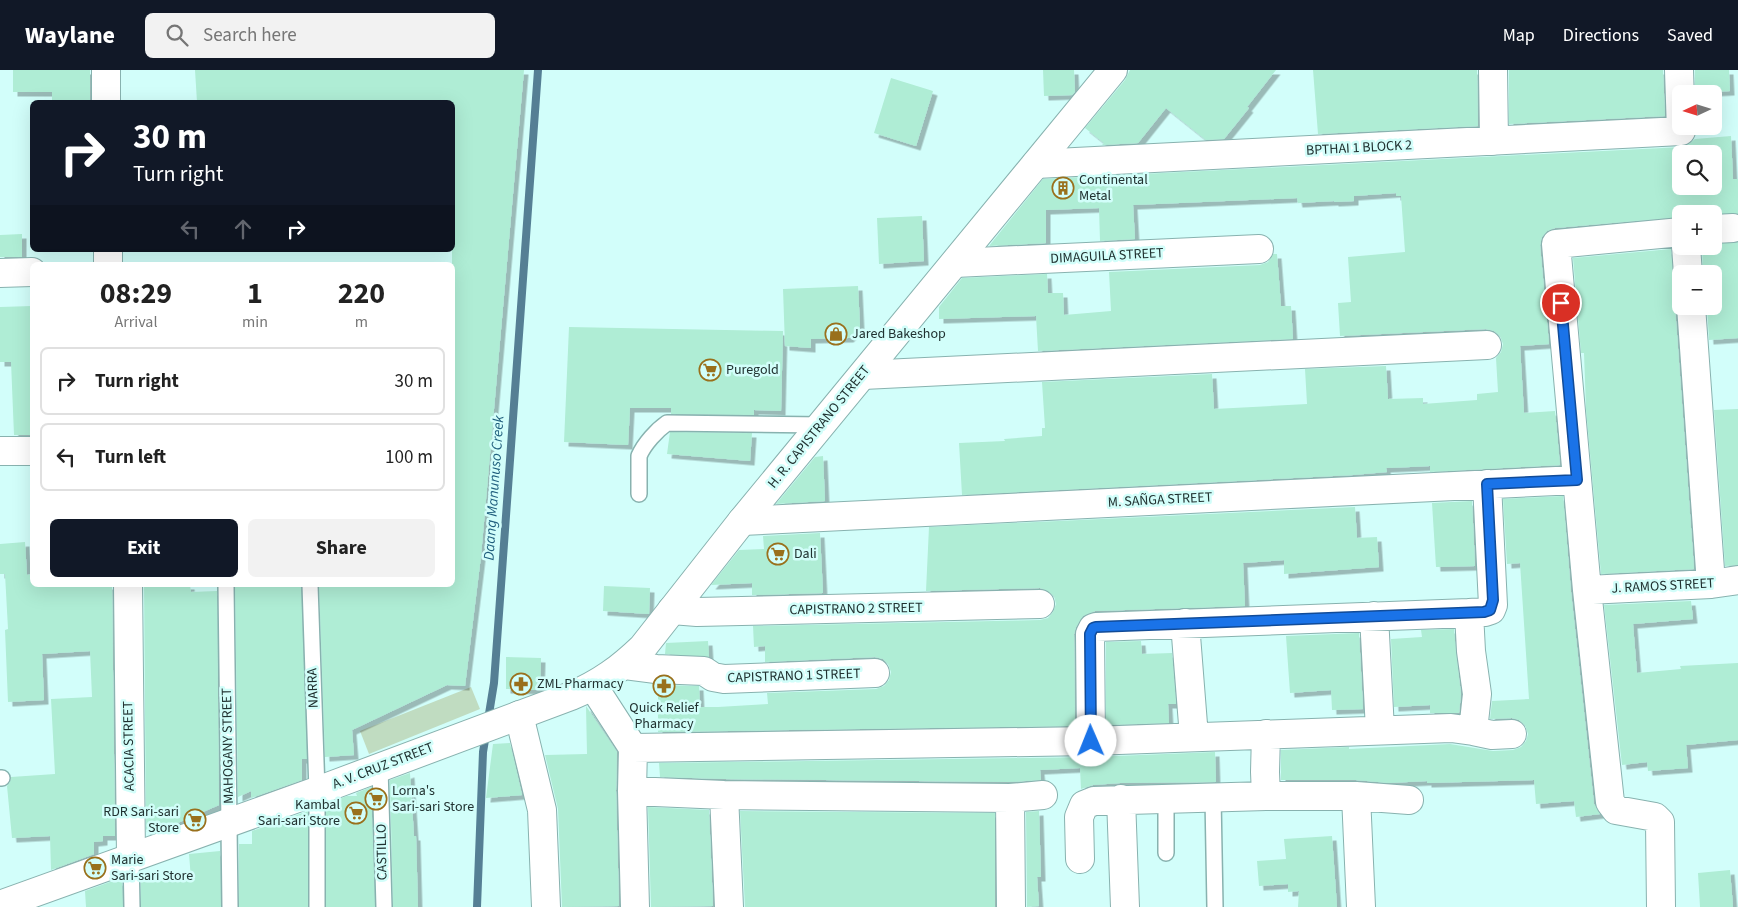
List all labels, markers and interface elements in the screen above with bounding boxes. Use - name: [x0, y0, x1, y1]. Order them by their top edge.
- search box: [145, 13, 495, 58]
- text: Waylane: [25, 18, 115, 53]
- icon: search: [163, 21, 191, 49]
- text: Search here: [203, 22, 297, 49]
- text: Map: [1503, 23, 1535, 48]
- text: Directions: [1563, 23, 1639, 48]
- text: Saved: [1667, 23, 1713, 48]
- north arrow: [1672, 85, 1722, 135]
- map controls: [1672, 85, 1722, 315]
- text: 30 m: [133, 112, 207, 162]
- icon: right: [50, 120, 115, 185]
- street label: BPTHAI 1 BLOCK 2: [1305, 135, 1413, 161]
- button: search: [1672, 145, 1722, 195]
- text: Turn right: [133, 158, 223, 190]
- place label: Continental Metal: [1079, 170, 1148, 206]
- building icon: Continental Metal: [1051, 176, 1075, 200]
- button: +: [1672, 205, 1722, 255]
- icon: left: [176, 215, 204, 243]
- icon: ahead: [229, 215, 257, 243]
- icon: right: [282, 215, 310, 243]
- street label: DIMAGUILA STREET: [1050, 243, 1165, 269]
- button: −: [1672, 265, 1722, 315]
- text: 08:29: [100, 272, 172, 315]
- text: 1: [247, 272, 263, 315]
- text: 220: [338, 272, 385, 315]
- pin: [1540, 282, 1582, 324]
- icon: arrive: [1547, 289, 1575, 317]
- text: Arrival: [114, 311, 157, 333]
- text: min: [242, 311, 268, 333]
- text: m: [355, 311, 368, 333]
- shop icon: Jared Bakeshop: [824, 322, 848, 346]
- place label: Jared Bakeshop: [852, 324, 946, 344]
- supermarket icon: Puregold: [698, 358, 722, 382]
- place label: Puregold: [726, 360, 779, 380]
- street label: H. R. CAPISTRANO STREET: [763, 361, 875, 493]
- icon: right: [52, 367, 80, 395]
- text: Turn right: [95, 368, 179, 395]
- text: 30 m: [395, 368, 433, 395]
- water label: Daang Manunuso Creek: [478, 414, 510, 561]
- icon: left: [52, 443, 80, 471]
- text: Turn left: [95, 444, 166, 471]
- text: 100 m: [385, 444, 433, 471]
- street label: M. SAÑGA STREET: [1107, 487, 1213, 513]
- button: Exit: [50, 519, 238, 577]
- button: Share: [248, 519, 435, 577]
- supermarket icon: Dali: [766, 542, 790, 566]
- place label: Dali: [794, 544, 817, 564]
- street label: J. RAMOS STREET: [1611, 573, 1715, 599]
- street label: CAPISTRANO 2 STREET: [789, 598, 923, 620]
- street label: CAPISTRANO 1 STREET: [727, 664, 861, 688]
- street label: NARRA: [302, 667, 324, 708]
- pharmacy icon: ZML Pharmacy: [509, 672, 533, 696]
- place label: ZML Pharmacy: [537, 674, 624, 694]
- pharmacy icon: Quick Relief Pharmacy: [652, 674, 676, 698]
- street label: MAHOGANY STREET: [217, 687, 239, 804]
- place label: Quick Relief Pharmacy: [629, 698, 700, 734]
- street label: ACACIA STREET: [118, 700, 140, 791]
- position arrow: [1064, 714, 1116, 766]
- street label: A. V. CRUZ STREET: [330, 737, 437, 794]
- place label: Lorna's Sari-sari Store: [392, 781, 474, 817]
- supermarket icon: Lorna's Sari-sari Store: [364, 787, 388, 811]
- place label: Kambal Sari-sari Store: [258, 795, 340, 831]
- supermarket icon: Kambal Sari-sari Store: [344, 801, 368, 825]
- place label: RDR Sari-sari Store: [103, 802, 179, 838]
- supermarket icon: RDR Sari-sari Store: [183, 808, 207, 832]
- street label: CASTILLO: [372, 824, 392, 880]
- place label: Marie Sari-sari Store: [111, 850, 193, 886]
- supermarket icon: Marie Sari-sari Store: [83, 856, 107, 880]

